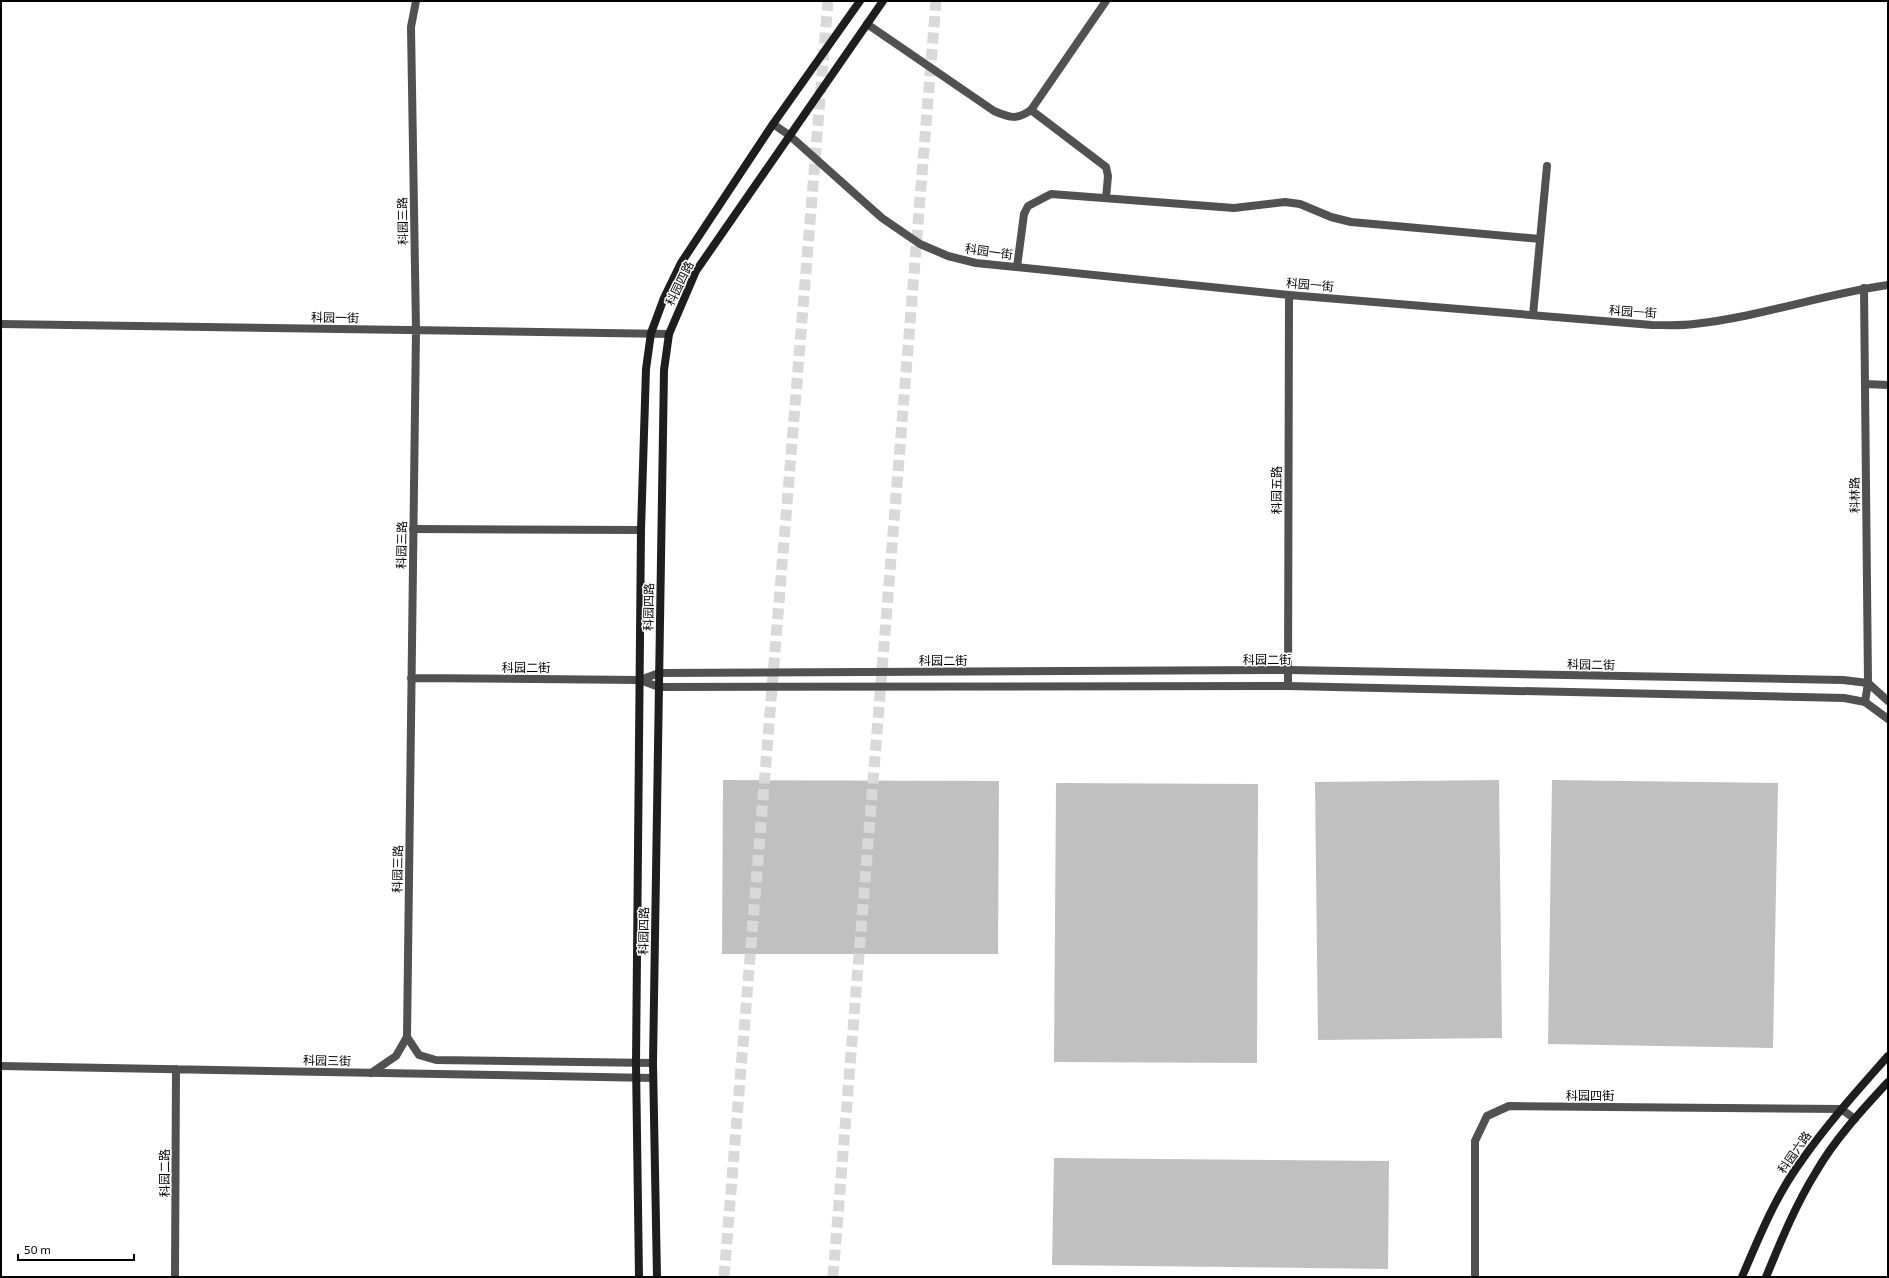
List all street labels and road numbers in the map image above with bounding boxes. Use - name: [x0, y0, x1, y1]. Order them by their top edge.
- street label: 科园三路: [395, 197, 409, 245]
- street label: 科园一街: [964, 241, 1014, 261]
- street label: 科园四路: [662, 258, 696, 308]
- street label: 科园一街: [1285, 275, 1335, 293]
- street label: 科园一街: [1609, 302, 1657, 320]
- street label: 科园一街: [311, 310, 359, 324]
- street label: 科园五路: [1269, 466, 1283, 514]
- street label: 科林路: [1847, 477, 1861, 513]
- street label: 科园三路: [394, 521, 408, 569]
- street label: 科园四路: [641, 583, 655, 631]
- street label: 科园二街: [1243, 652, 1291, 666]
- street label: 科园二街: [919, 653, 967, 667]
- street label: 科园二街: [1567, 657, 1615, 671]
- street label: 科园二街: [502, 660, 550, 674]
- street label: 科园三路: [390, 845, 404, 893]
- street label: 科园四路: [636, 907, 650, 955]
- street label: 科园三街: [303, 1053, 351, 1067]
- street label: 科园四街: [1566, 1088, 1614, 1102]
- street label: 科园六路: [1774, 1128, 1814, 1176]
- street label: 科园二路: [157, 1149, 171, 1197]

